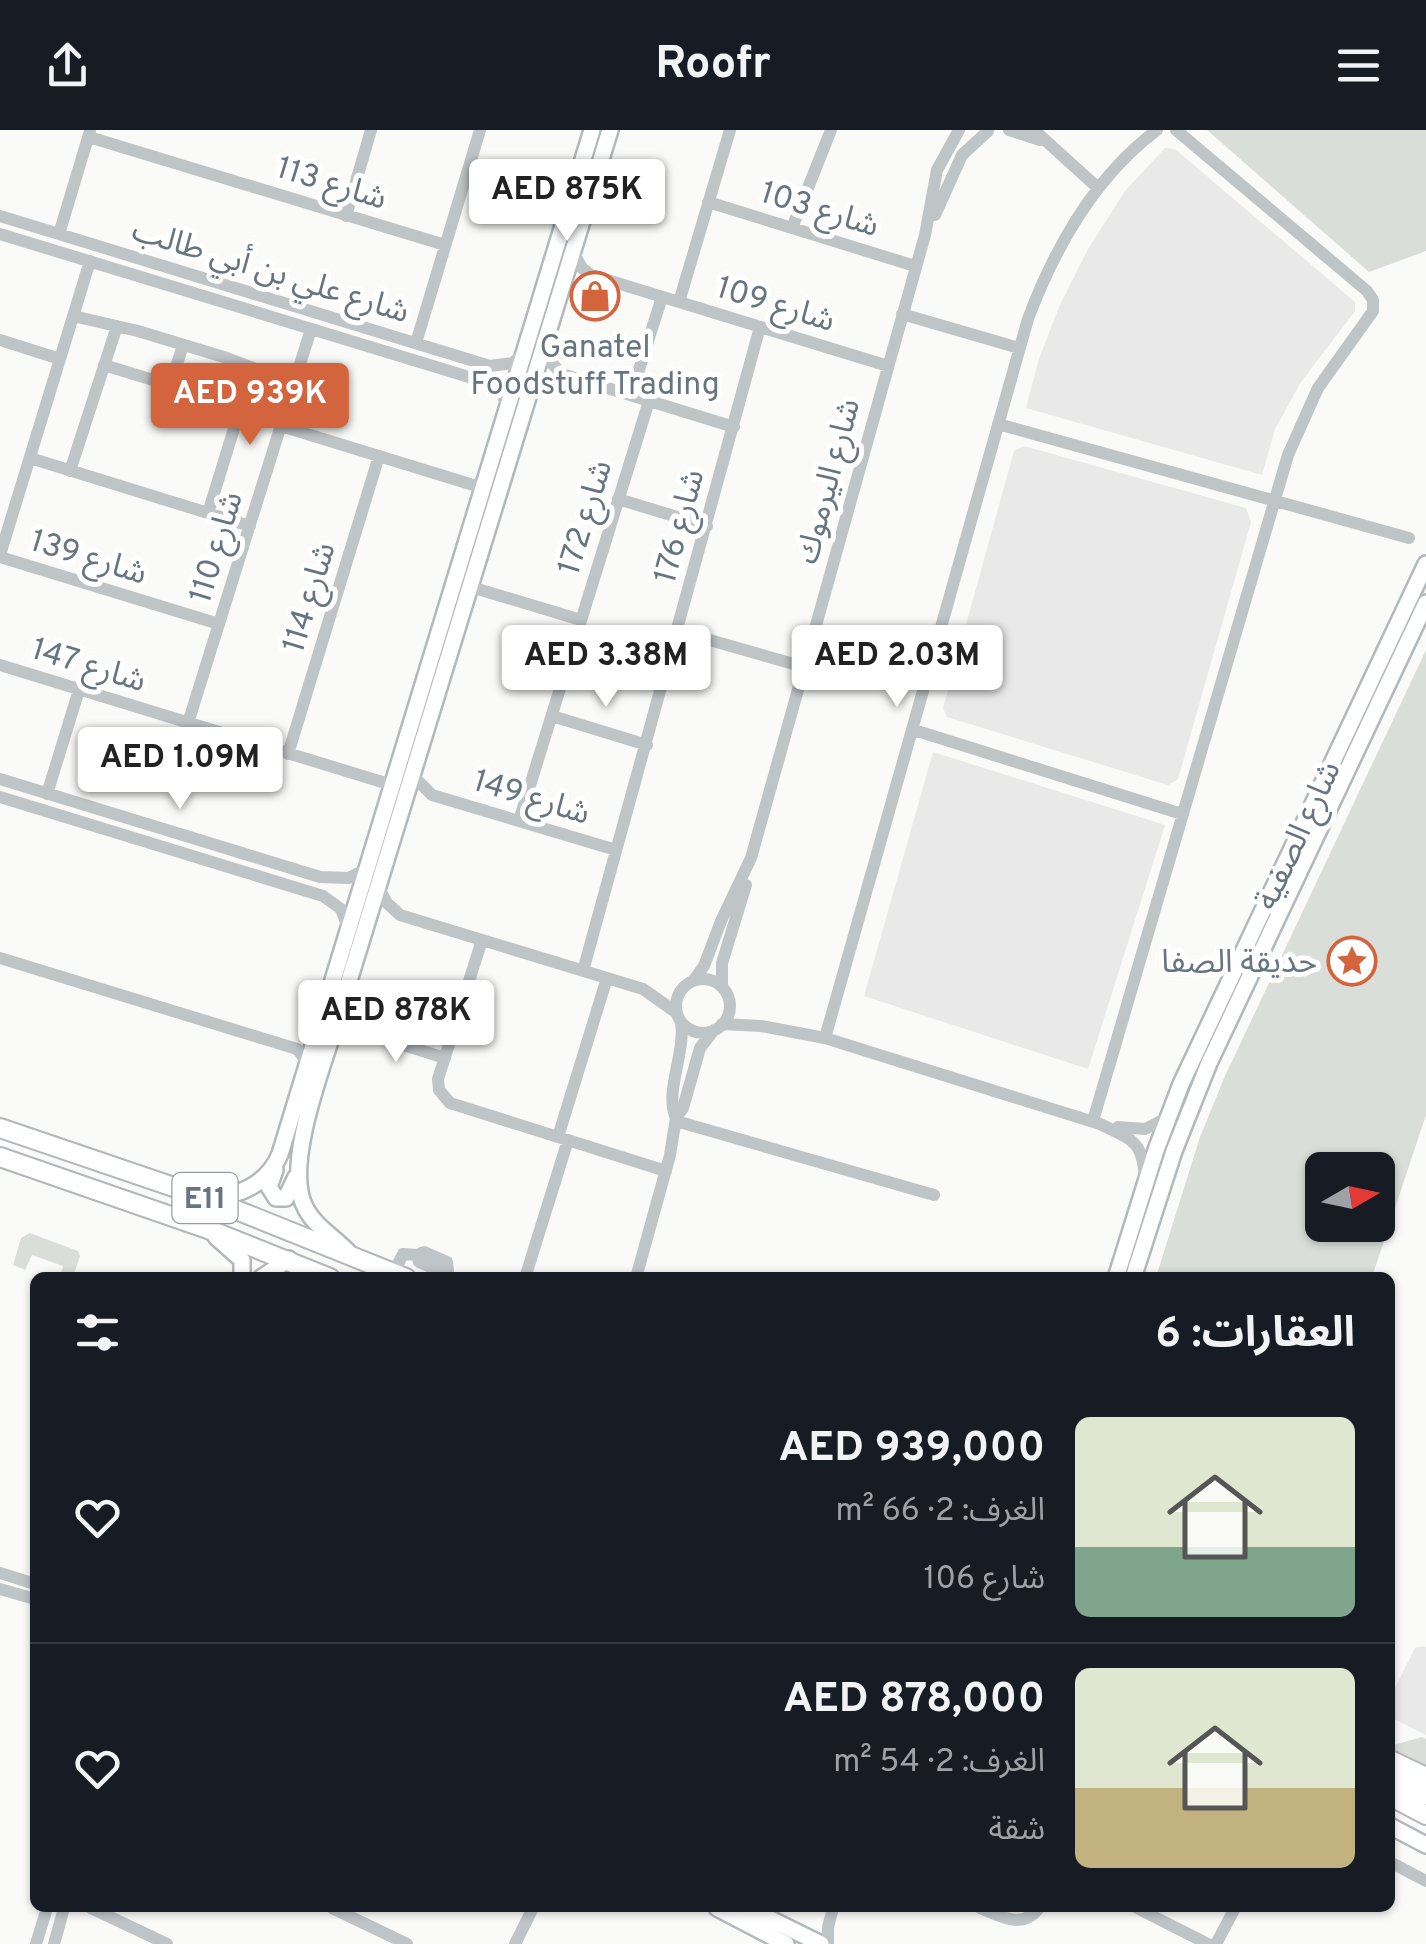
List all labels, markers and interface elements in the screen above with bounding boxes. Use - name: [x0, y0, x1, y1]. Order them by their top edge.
- text: Roofr: [655, 37, 771, 94]
- icon: share: [40, 38, 95, 93]
- icon: menu: [1331, 38, 1386, 93]
- street label: شارع 113: [271, 149, 391, 221]
- pin: AED 875K: [464, 159, 670, 244]
- text: AED 875K: [491, 171, 643, 211]
- street label: شارع 103: [755, 174, 883, 249]
- street label: شارع علي بن أبي طالب: [126, 210, 414, 335]
- street label: شارع 109: [711, 269, 839, 344]
- shop icon: Ganatel Foodstuff Trading: [569, 270, 621, 322]
- place label: Ganatel Foodstuff Trading: [470, 329, 720, 406]
- pin: AED 939K: [147, 363, 353, 448]
- text: AED 939K: [173, 375, 327, 415]
- street label: شارع اليرموك: [789, 395, 872, 569]
- street label: شارع 172: [551, 456, 624, 580]
- street label: شارع 176: [647, 466, 716, 588]
- street label: شارع 110: [182, 487, 255, 609]
- street label: شارع 139: [25, 522, 151, 596]
- street label: شارع 114: [275, 538, 347, 658]
- pin: AED 3.38M: [492, 625, 720, 710]
- pin: AED 2.03M: [783, 625, 1011, 710]
- street label: شارع 147: [26, 631, 150, 704]
- text: AED 3.38M: [524, 637, 688, 677]
- text: AED 2.03M: [814, 637, 980, 677]
- pin: AED 1.09M: [66, 727, 294, 812]
- text: AED 1.09M: [100, 739, 260, 779]
- street label: شارع الصفية: [1248, 756, 1352, 917]
- street label: شارع 149: [468, 762, 594, 836]
- place icon: حديقة الصفا: [1326, 935, 1378, 987]
- place label: حديقة الصفا: [1161, 944, 1317, 984]
- pin: AED 878K: [293, 980, 499, 1065]
- text: AED 878K: [320, 992, 472, 1032]
- north arrow: [1305, 1152, 1395, 1242]
- map controls: [1305, 1152, 1395, 1242]
- road number: E11: [172, 1173, 238, 1223]
- icon: filters: [70, 1305, 125, 1360]
- text: العقارات: 6: [1155, 1309, 1355, 1362]
- text: AED 939,000: [779, 1423, 1045, 1476]
- icon: home: [1155, 1457, 1275, 1577]
- icon: heart: [70, 1490, 125, 1545]
- text: الغرف: 2 · 66 m²: [835, 1492, 1045, 1532]
- text: شارع 106: [924, 1560, 1045, 1600]
- text: AED 878,000: [783, 1674, 1045, 1727]
- icon: home: [1155, 1708, 1275, 1828]
- icon: heart: [70, 1741, 125, 1796]
- text: الغرف: 2 · 54 m²: [833, 1743, 1045, 1783]
- text: شقة: [989, 1811, 1045, 1851]

